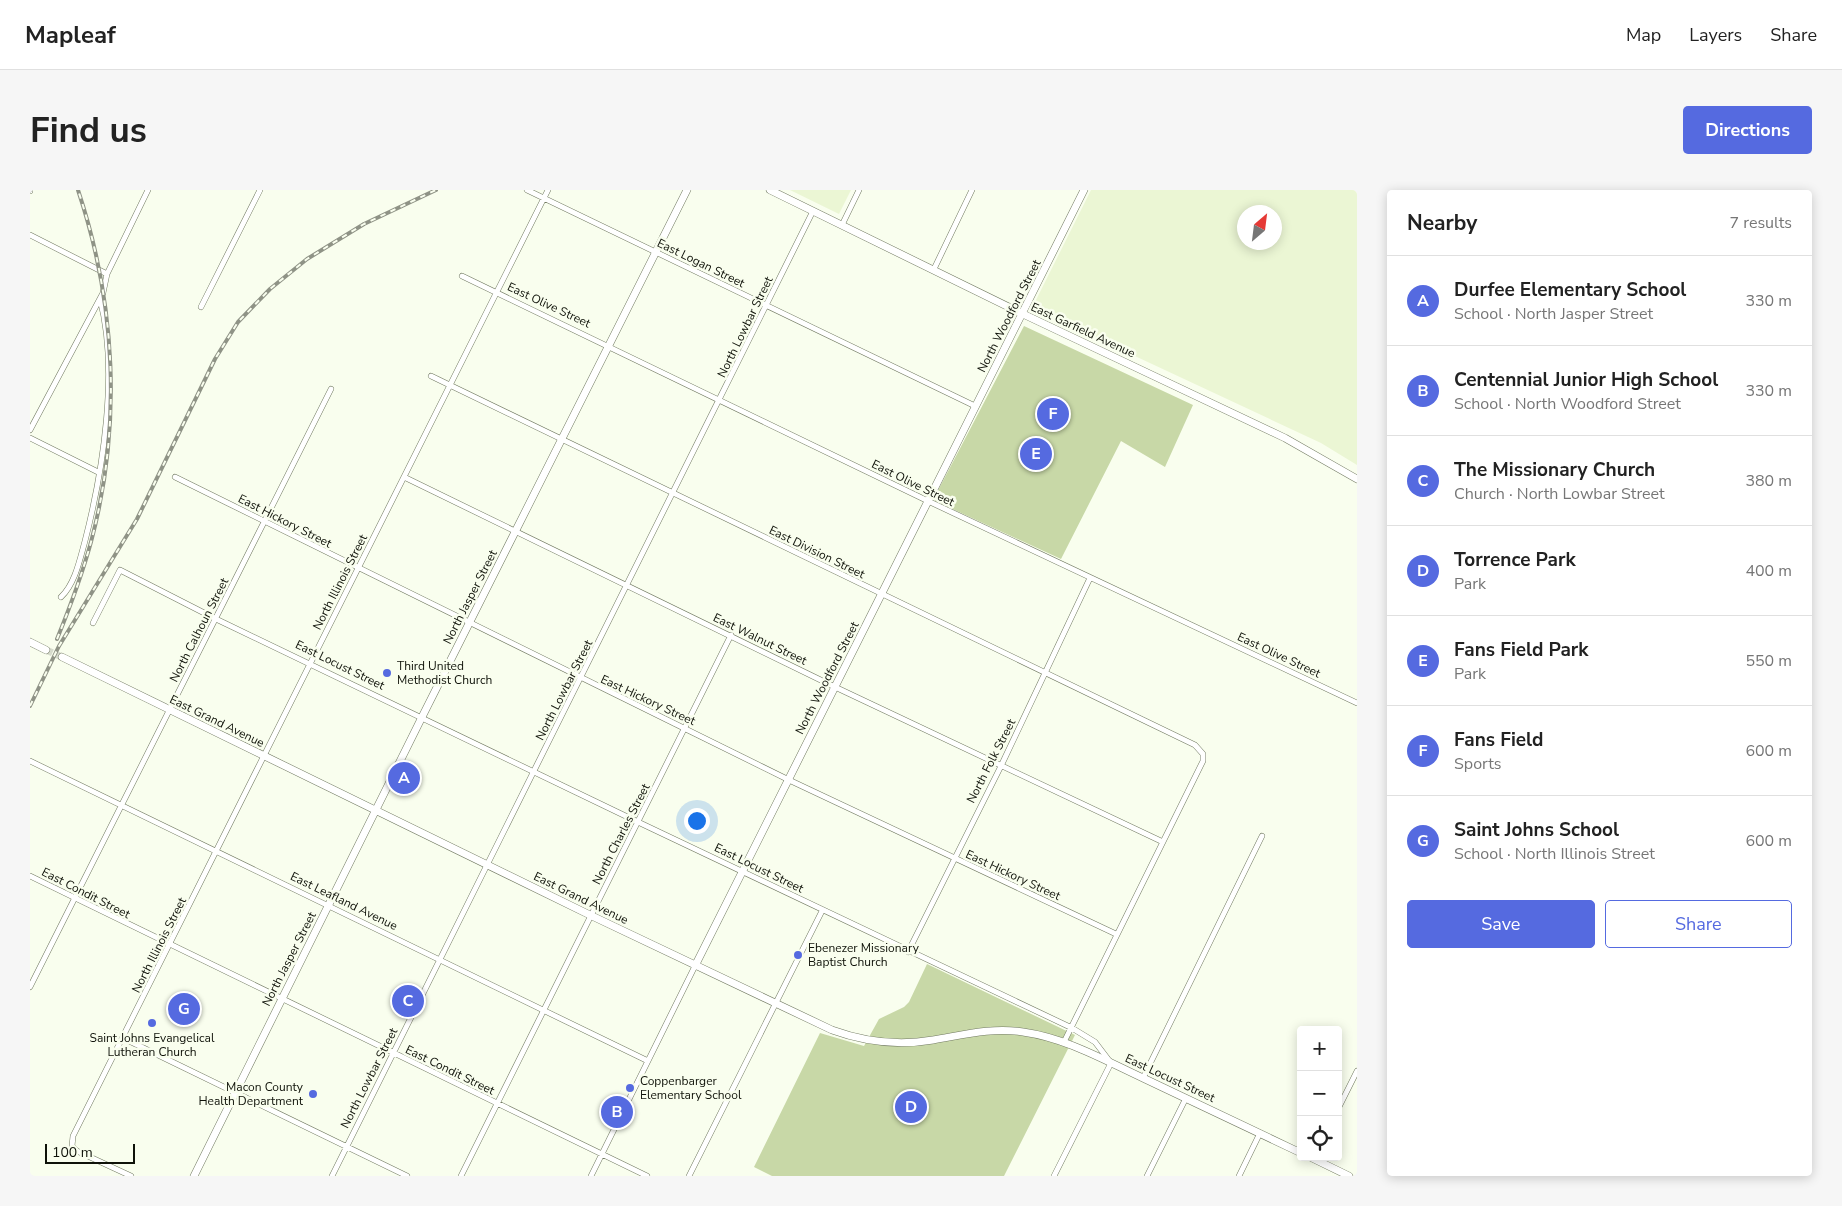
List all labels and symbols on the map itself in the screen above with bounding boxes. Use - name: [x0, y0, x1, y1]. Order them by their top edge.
- north arrow: [1237, 205, 1282, 250]
- street label: East Logan Street: [655, 235, 748, 291]
- street label: North Woodford Street: [974, 256, 1045, 375]
- street label: North Lowbar Street: [714, 273, 777, 380]
- street label: East Olive Street: [505, 279, 594, 332]
- street label: East Garfield Avenue: [1028, 299, 1138, 361]
- pin: F: [1037, 395, 1069, 433]
- pin: E: [1020, 435, 1052, 473]
- street label: East Olive Street: [869, 456, 958, 510]
- street label: East Hickory Street: [236, 491, 335, 552]
- street label: East Division Street: [766, 522, 868, 583]
- street label: North Illinois Street: [309, 531, 371, 632]
- street label: North Jasper Street: [439, 546, 501, 647]
- street label: North Calhoun Street: [166, 574, 233, 685]
- street label: East Walnut Street: [711, 609, 810, 669]
- street label: North Woodford Street: [792, 618, 863, 737]
- street label: East Olive Street: [1235, 629, 1324, 682]
- street label: East Locust Street: [293, 636, 388, 694]
- street label: North Lowbar Street: [532, 636, 597, 743]
- place label: Third United Methodist Church: [397, 658, 492, 688]
- marker: Third United Methodist Church: [381, 667, 393, 679]
- street label: East Hickory Street: [598, 671, 699, 729]
- street label: East Grand Avenue: [167, 691, 267, 751]
- street label: North Folk Street: [963, 715, 1020, 806]
- pin: A: [388, 759, 420, 797]
- street label: North Charles Street: [589, 780, 654, 887]
- your location: [684, 808, 710, 834]
- street label: East Locust Street: [712, 839, 807, 897]
- street label: East Hickory Street: [963, 846, 1064, 904]
- street label: East Condit Street: [39, 864, 134, 923]
- street label: East Leafland Avenue: [288, 868, 400, 934]
- street label: East Grand Avenue: [531, 868, 631, 928]
- street label: North Illinois Street: [128, 894, 190, 995]
- street label: North Jasper Street: [258, 908, 320, 1009]
- place label: Ebenezer Missionary Baptist Church: [808, 940, 920, 970]
- marker: Ebenezer Missionary Baptist Church: [792, 949, 804, 961]
- pin: C: [392, 982, 424, 1020]
- pin: G: [168, 990, 200, 1028]
- marker: Saint Johns Evangelical Lutheran Church: [146, 1017, 158, 1029]
- street label: North Lowbar Street: [337, 1024, 402, 1131]
- place label: Saint Johns Evangelical Lutheran Church: [90, 1030, 215, 1060]
- street label: East Condit Street: [403, 1042, 498, 1099]
- street label: East Locust Street: [1122, 1050, 1218, 1106]
- place label: Coppenbarger Elementary School: [640, 1073, 742, 1103]
- place label: Macon County Health Department: [198, 1079, 304, 1109]
- marker: Coppenbarger Elementary School: [624, 1082, 636, 1094]
- marker: Macon County Health Department: [307, 1088, 319, 1100]
- pin: D: [895, 1088, 927, 1126]
- pin: B: [601, 1093, 633, 1131]
- scale bar: [45, 1141, 135, 1164]

